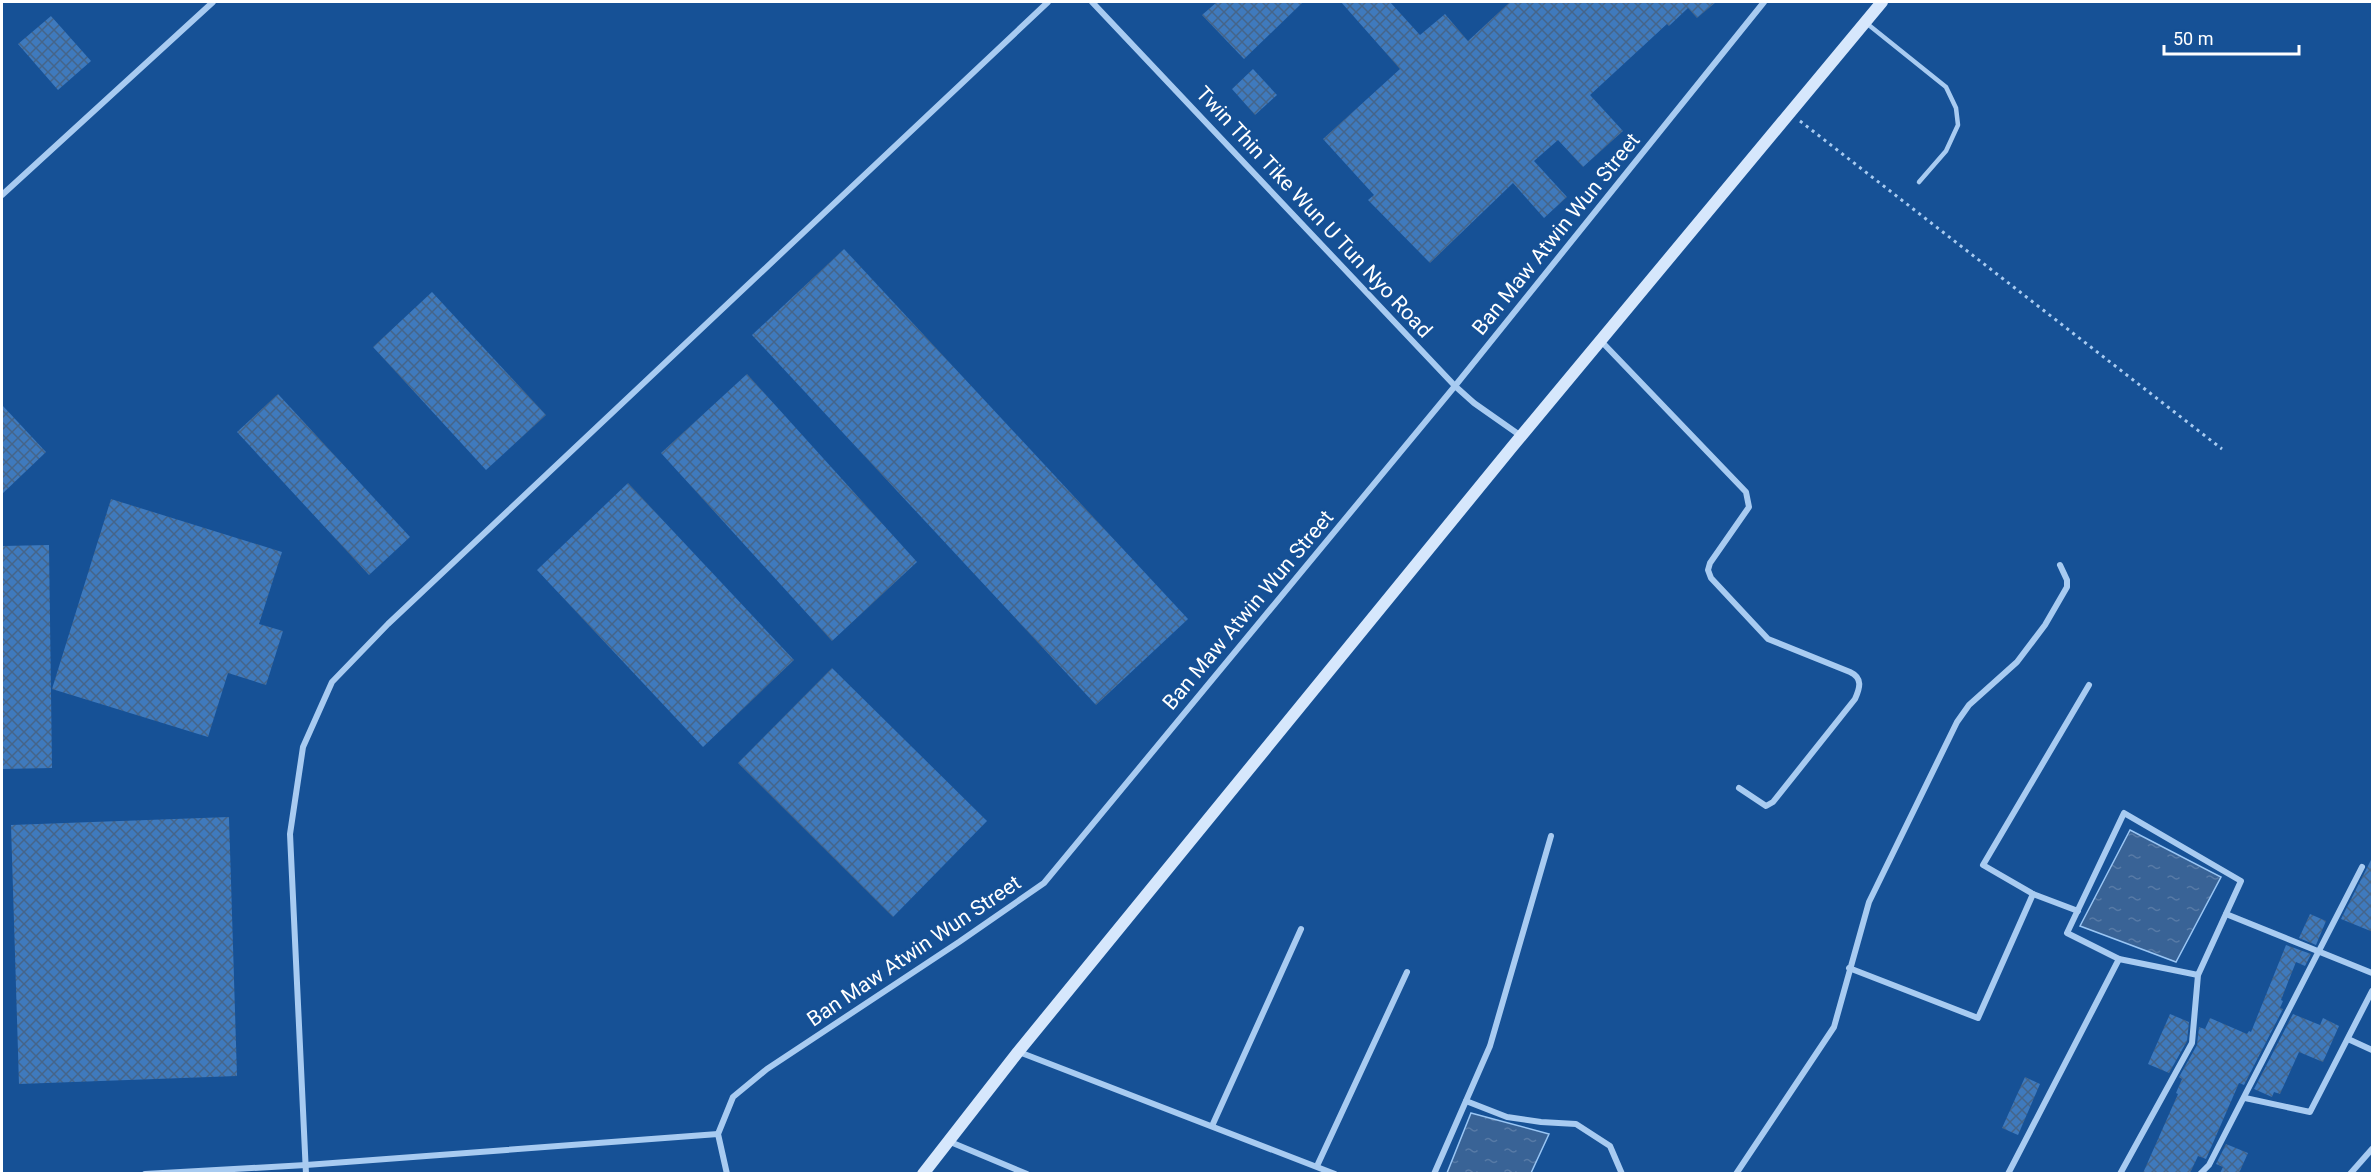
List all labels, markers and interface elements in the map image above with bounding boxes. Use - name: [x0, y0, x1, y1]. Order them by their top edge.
- scale bar: [2164, 18, 2299, 56]
- text: 50 m: [2173, 28, 2213, 49]
- street label: Twin Thin Tike Wun U Tun Nyo Road: [1191, 81, 1437, 343]
- street label: Ban Maw Atwin Wun Street: [1467, 128, 1645, 340]
- street label: Ban Maw Atwin Wun Street: [1158, 506, 1338, 714]
- street label: Ban Maw Atwin Wun Street: [803, 870, 1025, 1032]

